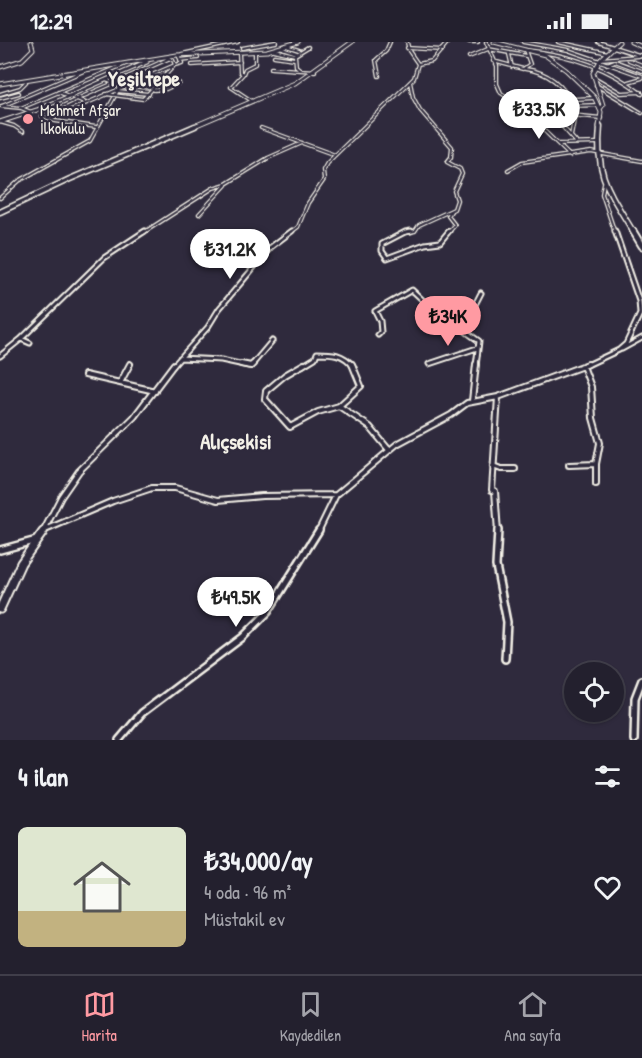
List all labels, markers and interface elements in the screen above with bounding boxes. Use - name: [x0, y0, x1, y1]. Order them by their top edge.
- text: 12:29: [30, 6, 72, 36]
- district label: Yeşiltepe: [108, 63, 180, 94]
- pin: ₺33.5K: [490, 89, 588, 140]
- text: ₺33.5K: [513, 95, 565, 122]
- place label: Mehmet Afşar İlkokulu: [40, 99, 121, 139]
- marker: Mehmet Afşar İlkokulu: [21, 112, 35, 126]
- pin: ₺31.2K: [181, 229, 279, 280]
- text: ₺31.2K: [204, 235, 256, 262]
- pin: ₺34K: [412, 296, 484, 347]
- text: ₺34K: [429, 302, 467, 329]
- district label: Alıçsekisi: [200, 427, 272, 456]
- pin: ₺49.5K: [187, 577, 285, 628]
- text: ₺49.5K: [211, 583, 261, 610]
- map controls: [564, 662, 624, 722]
- button: locate: [564, 662, 624, 722]
- text: 4 ilan: [18, 759, 68, 794]
- icon: filters: [591, 760, 624, 793]
- text: ₺34,000/ay: [204, 843, 313, 878]
- icon: home: [66, 851, 138, 923]
- icon: heart: [591, 871, 624, 904]
- text: 4 oda · 96 m²: [204, 878, 291, 905]
- text: Müstakil ev: [204, 905, 285, 932]
- tab: Harita: [81, 988, 117, 1046]
- tab: Kaydedilen: [280, 988, 341, 1046]
- tab: Ana sayfa: [504, 988, 561, 1046]

